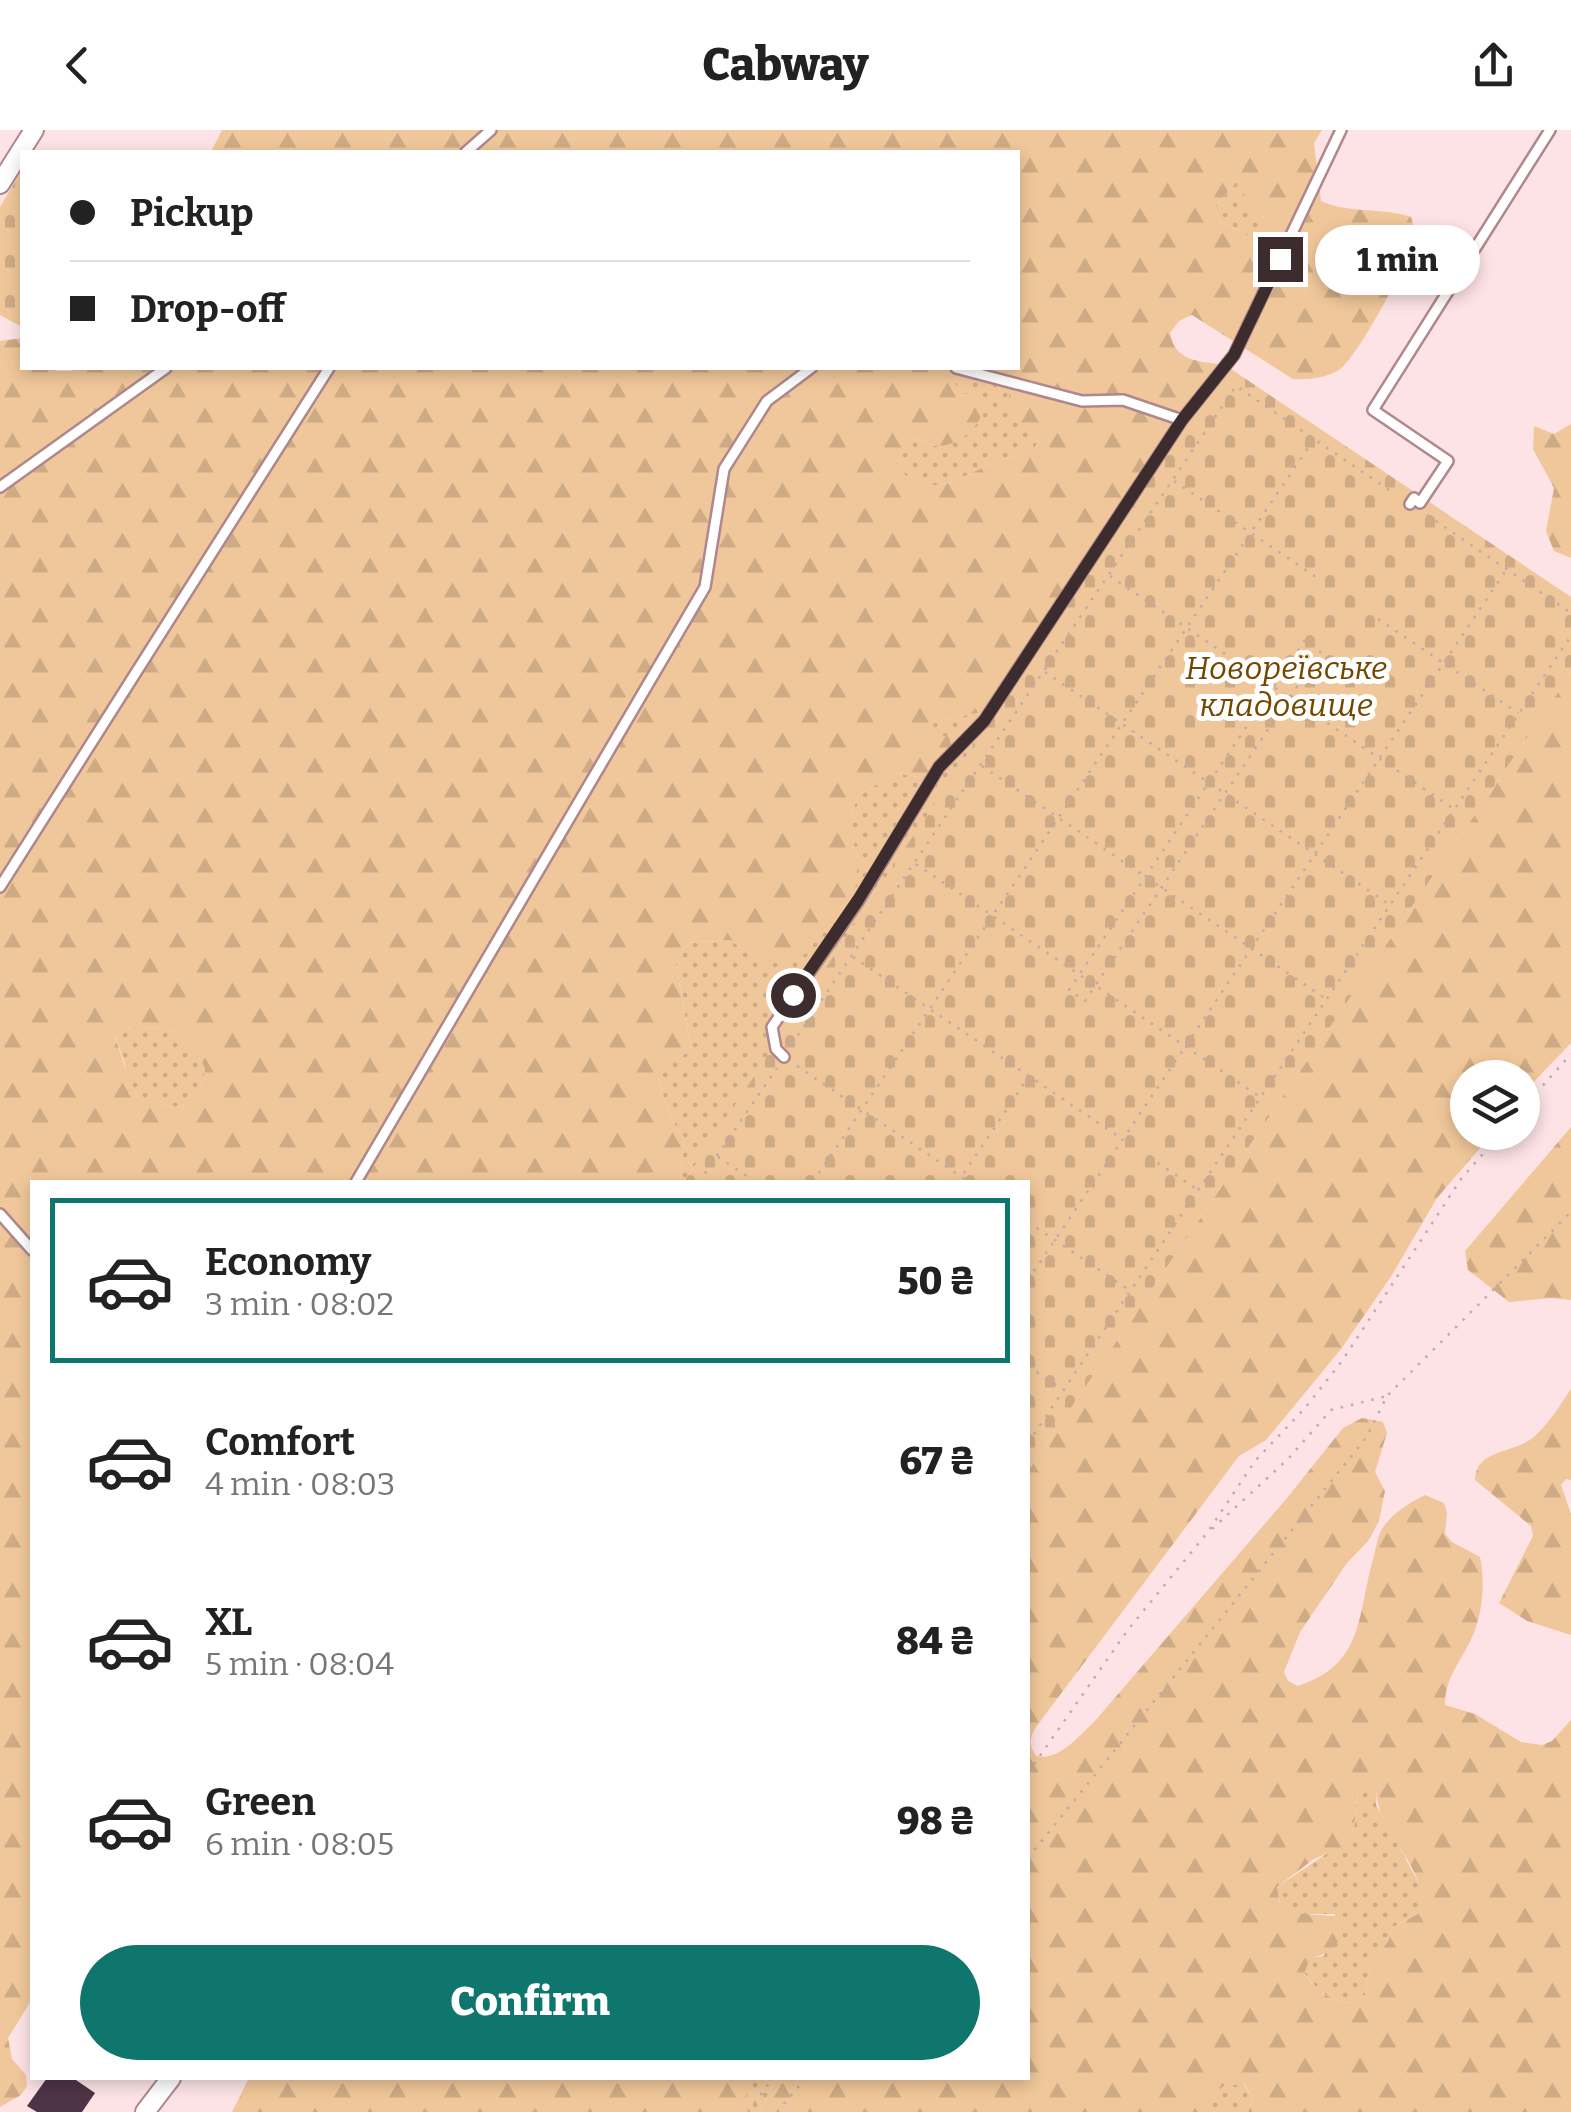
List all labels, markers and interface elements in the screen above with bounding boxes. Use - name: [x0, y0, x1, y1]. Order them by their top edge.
- icon: back: [50, 38, 105, 93]
- text: Cabway: [702, 38, 869, 92]
- icon: share: [1466, 38, 1521, 93]
- text: Pickup: [130, 190, 254, 236]
- callout: 1 min: [1315, 224, 1480, 294]
- route end: [1258, 237, 1303, 282]
- text: 1 min: [1357, 241, 1438, 279]
- text: Drop-off: [130, 286, 285, 332]
- park label: Новореївське кладовище: [1185, 649, 1387, 724]
- route start: [771, 973, 816, 1018]
- map controls: [1450, 1060, 1540, 1150]
- button: layers: [1450, 1060, 1540, 1150]
- icon: car: [85, 1236, 175, 1326]
- text: Economy: [205, 1239, 371, 1285]
- text: 50 ₴: [898, 1258, 975, 1304]
- text: 3 min · 08:02: [205, 1285, 394, 1323]
- icon: car: [85, 1416, 175, 1506]
- text: Comfort: [205, 1419, 355, 1465]
- text: 67 ₴: [899, 1438, 975, 1484]
- text: 4 min · 08:03: [205, 1465, 395, 1503]
- icon: car: [85, 1596, 175, 1686]
- text: XL: [205, 1599, 252, 1645]
- text: 84 ₴: [896, 1618, 975, 1664]
- text: 5 min · 08:04: [205, 1645, 394, 1683]
- icon: car: [85, 1776, 175, 1866]
- text: Green: [205, 1779, 316, 1825]
- text: 98 ₴: [897, 1798, 975, 1844]
- text: 6 min · 08:05: [205, 1825, 394, 1863]
- button: Confirm: [80, 1945, 980, 2060]

